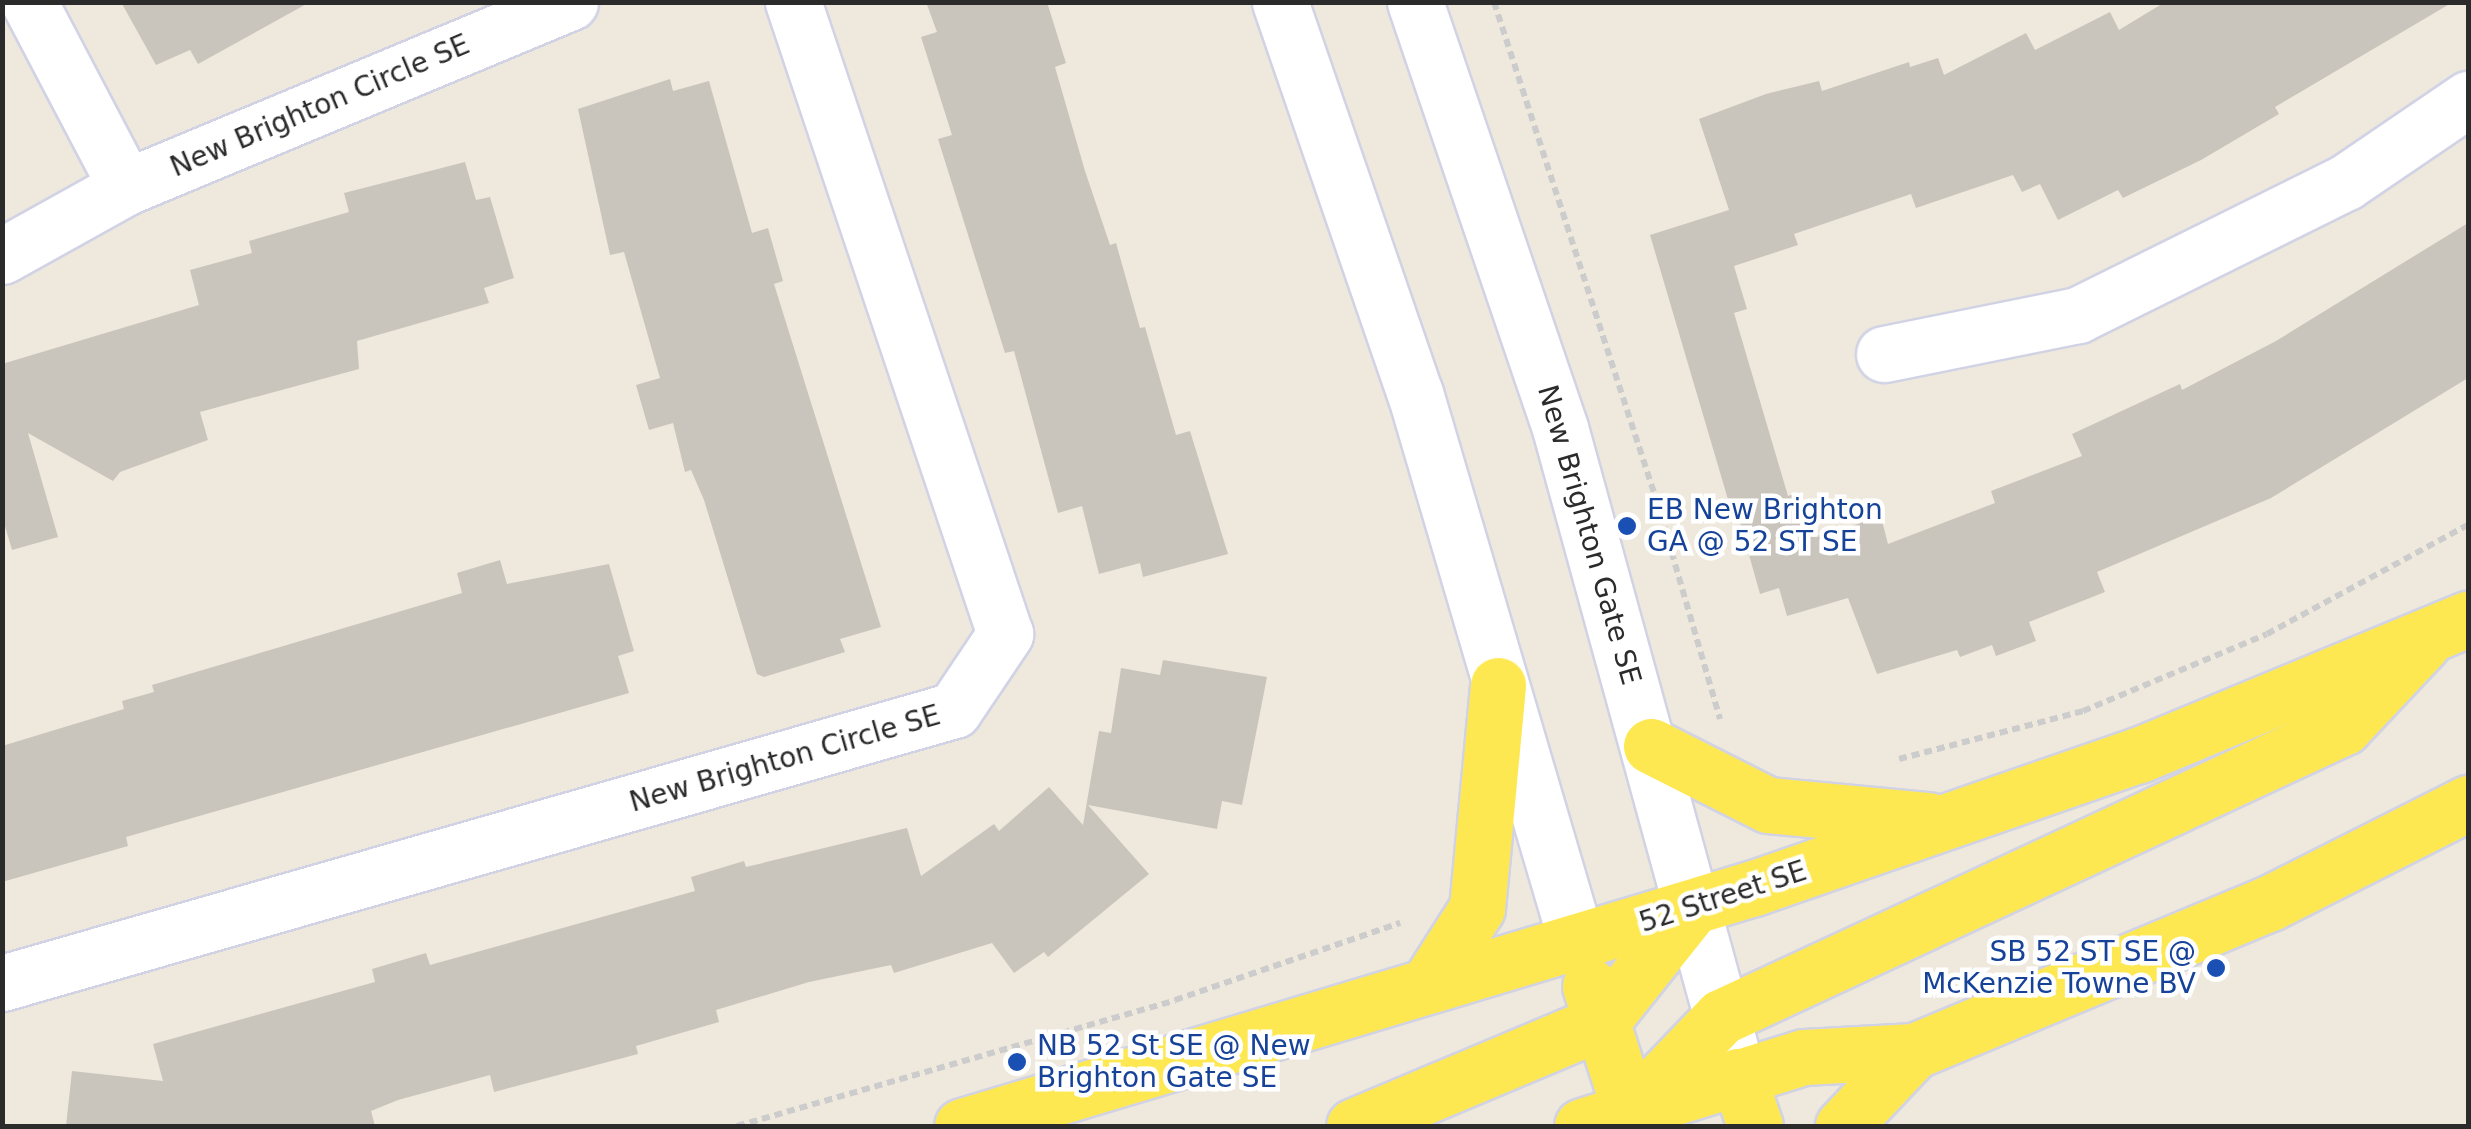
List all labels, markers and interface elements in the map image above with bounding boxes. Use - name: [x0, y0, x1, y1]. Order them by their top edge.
- street label: New Brighton Circle SE: [165, 28, 475, 184]
- street label: New Brighton Gate SE: [1530, 381, 1648, 689]
- place label: EB New Brighton GA @ 52 ST SE: [1647, 493, 1883, 559]
- marker: EB New Brighton GA @ 52 ST SE: [1616, 515, 1638, 537]
- street label: New Brighton Circle SE: [626, 699, 944, 819]
- street label: 52 Street SE: [1635, 854, 1811, 940]
- place label: SB 52 ST SE @ McKenzie Towne BV: [1922, 935, 2196, 1001]
- marker: SB 52 ST SE @ McKenzie Towne BV: [2205, 957, 2227, 979]
- place label: NB 52 St SE @ New Brighton Gate SE: [1037, 1029, 1311, 1095]
- marker: NB 52 St SE @ New Brighton Gate SE: [1006, 1051, 1028, 1073]

